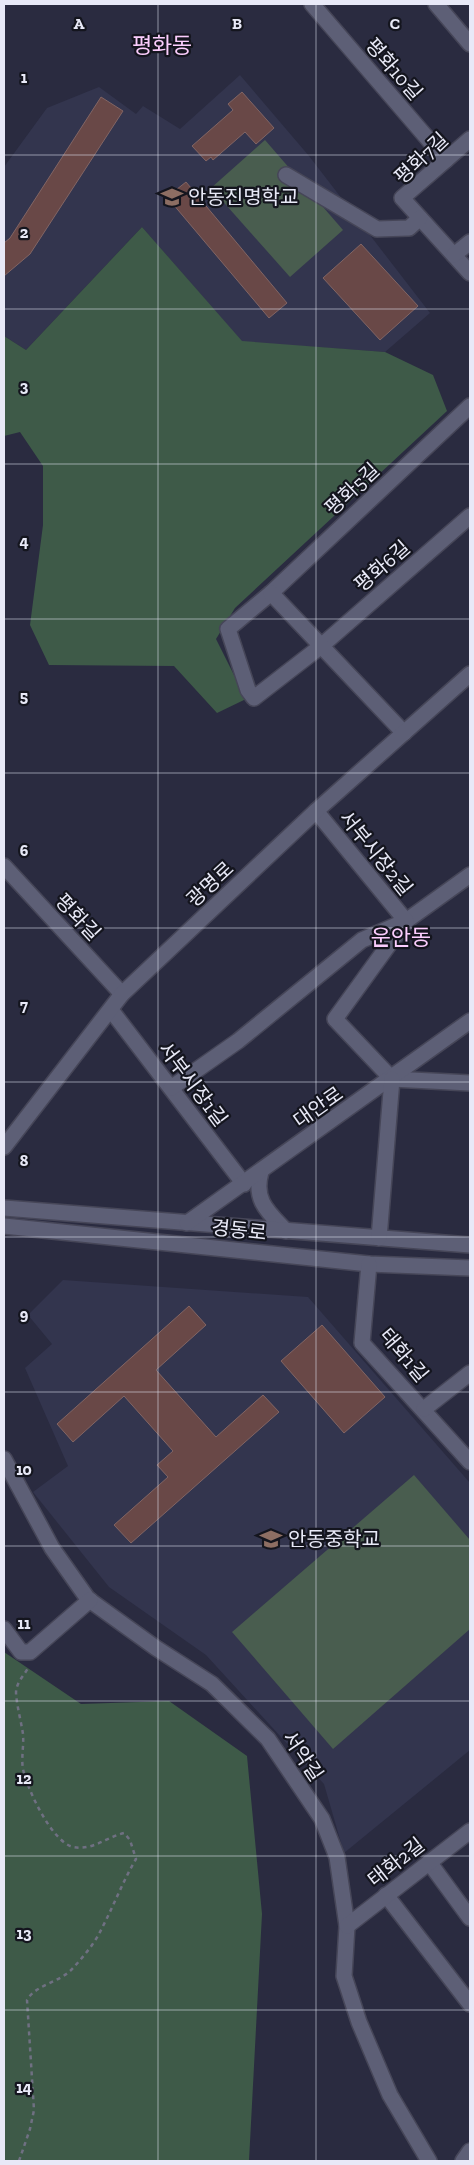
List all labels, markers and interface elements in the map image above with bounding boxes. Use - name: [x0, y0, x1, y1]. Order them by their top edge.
- text: A: [74, 14, 85, 33]
- text: B: [232, 14, 242, 33]
- text: C: [390, 14, 400, 33]
- district label: 평화동: [132, 32, 192, 59]
- street label: 평화10길: [361, 33, 427, 105]
- text: 1: [21, 68, 28, 87]
- street label: 평화7길: [389, 127, 453, 189]
- school or university icon: 안동진명학교: [159, 184, 185, 210]
- place label: 안동진명학교: [188, 185, 298, 209]
- text: 2: [20, 223, 29, 242]
- text: 3: [20, 377, 29, 396]
- street label: 평화5길: [320, 458, 384, 520]
- text: 4: [19, 532, 29, 551]
- street label: 평화6길: [349, 535, 415, 597]
- text: 5: [20, 687, 28, 706]
- street label: 서부시장2길: [334, 806, 418, 900]
- text: 6: [20, 841, 29, 860]
- street label: 광명로: [182, 856, 238, 912]
- street label: 평화길: [50, 889, 106, 945]
- district label: 운안동: [371, 924, 431, 951]
- text: 7: [20, 996, 28, 1015]
- street label: 서부시장1길: [153, 1037, 233, 1131]
- street label: 대안로: [289, 1081, 347, 1133]
- text: 8: [20, 1151, 29, 1170]
- street label: 경동로: [210, 1215, 268, 1245]
- text: 9: [20, 1305, 29, 1324]
- street label: 태화1길: [375, 1323, 433, 1387]
- text: 10: [16, 1460, 32, 1479]
- school or university icon: 안동중학교: [258, 1526, 284, 1552]
- place label: 안동중학교: [288, 1527, 380, 1551]
- text: 11: [18, 1614, 31, 1633]
- street label: 서악길: [278, 1726, 328, 1786]
- text: 12: [16, 1769, 32, 1788]
- street label: 태화2길: [363, 1832, 429, 1892]
- text: 13: [17, 1924, 32, 1943]
- text: 14: [16, 2078, 32, 2097]

